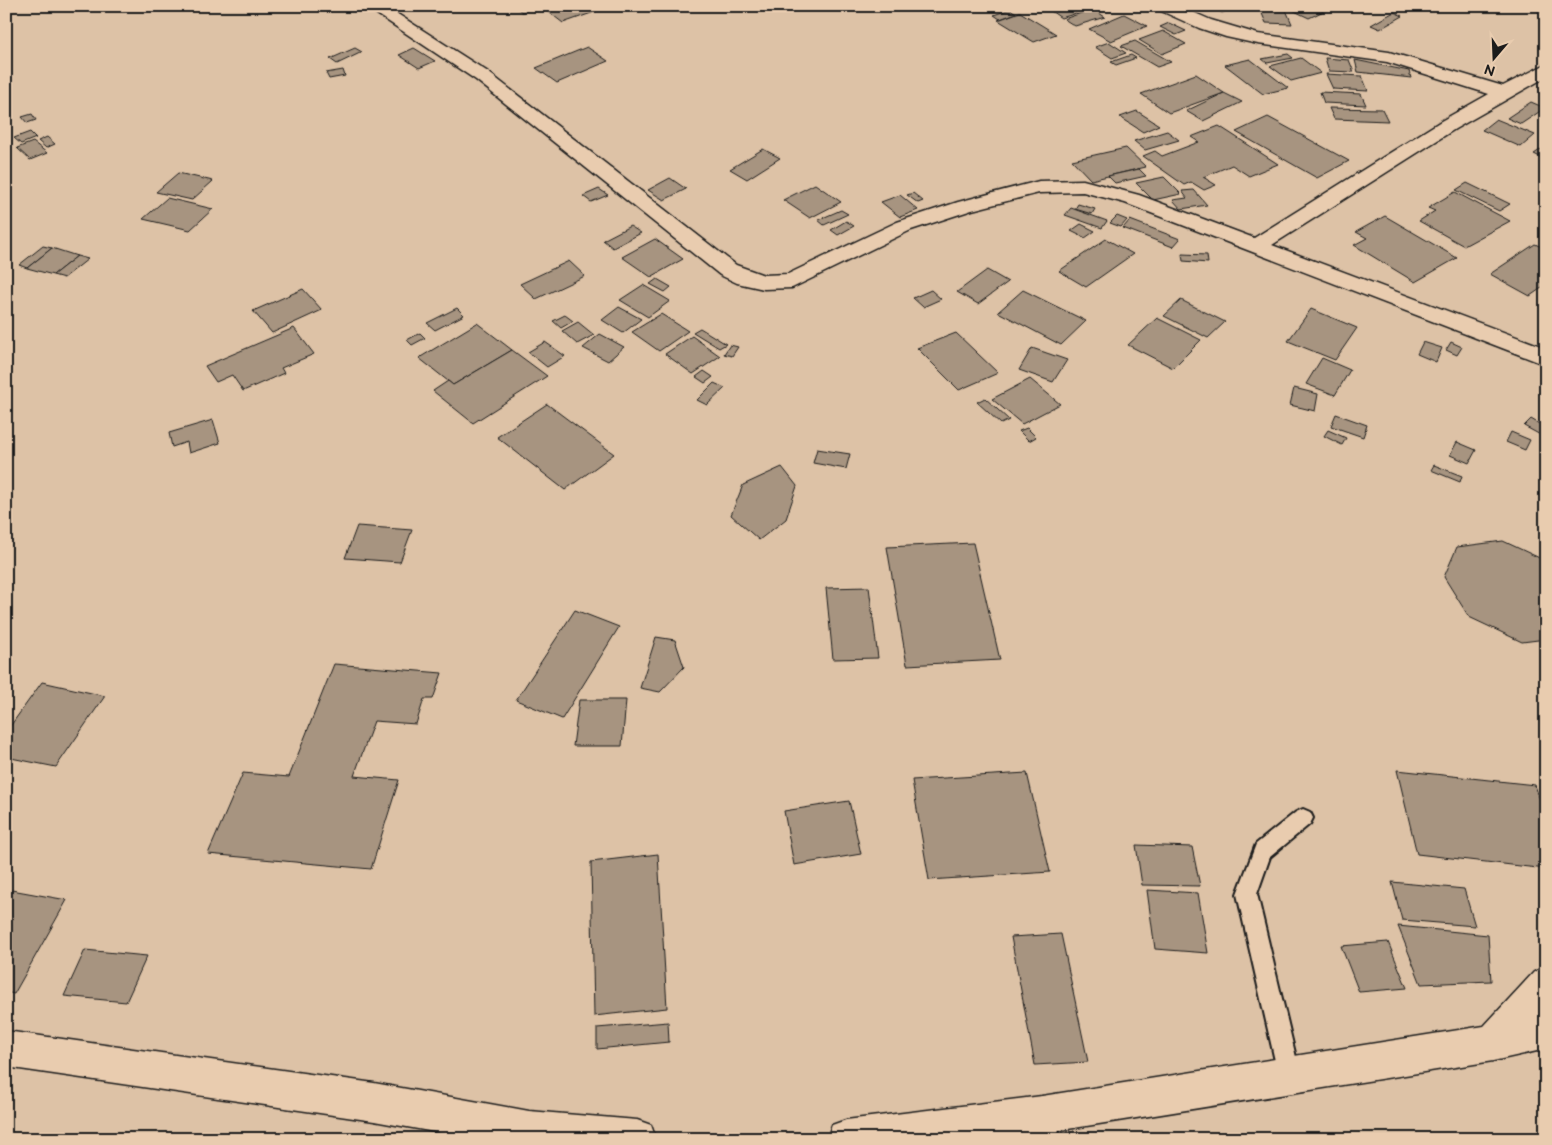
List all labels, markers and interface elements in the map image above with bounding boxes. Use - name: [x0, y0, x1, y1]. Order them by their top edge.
- north arrow: [1470, 32, 1520, 82]
- text: N: [1482, 60, 1498, 80]

